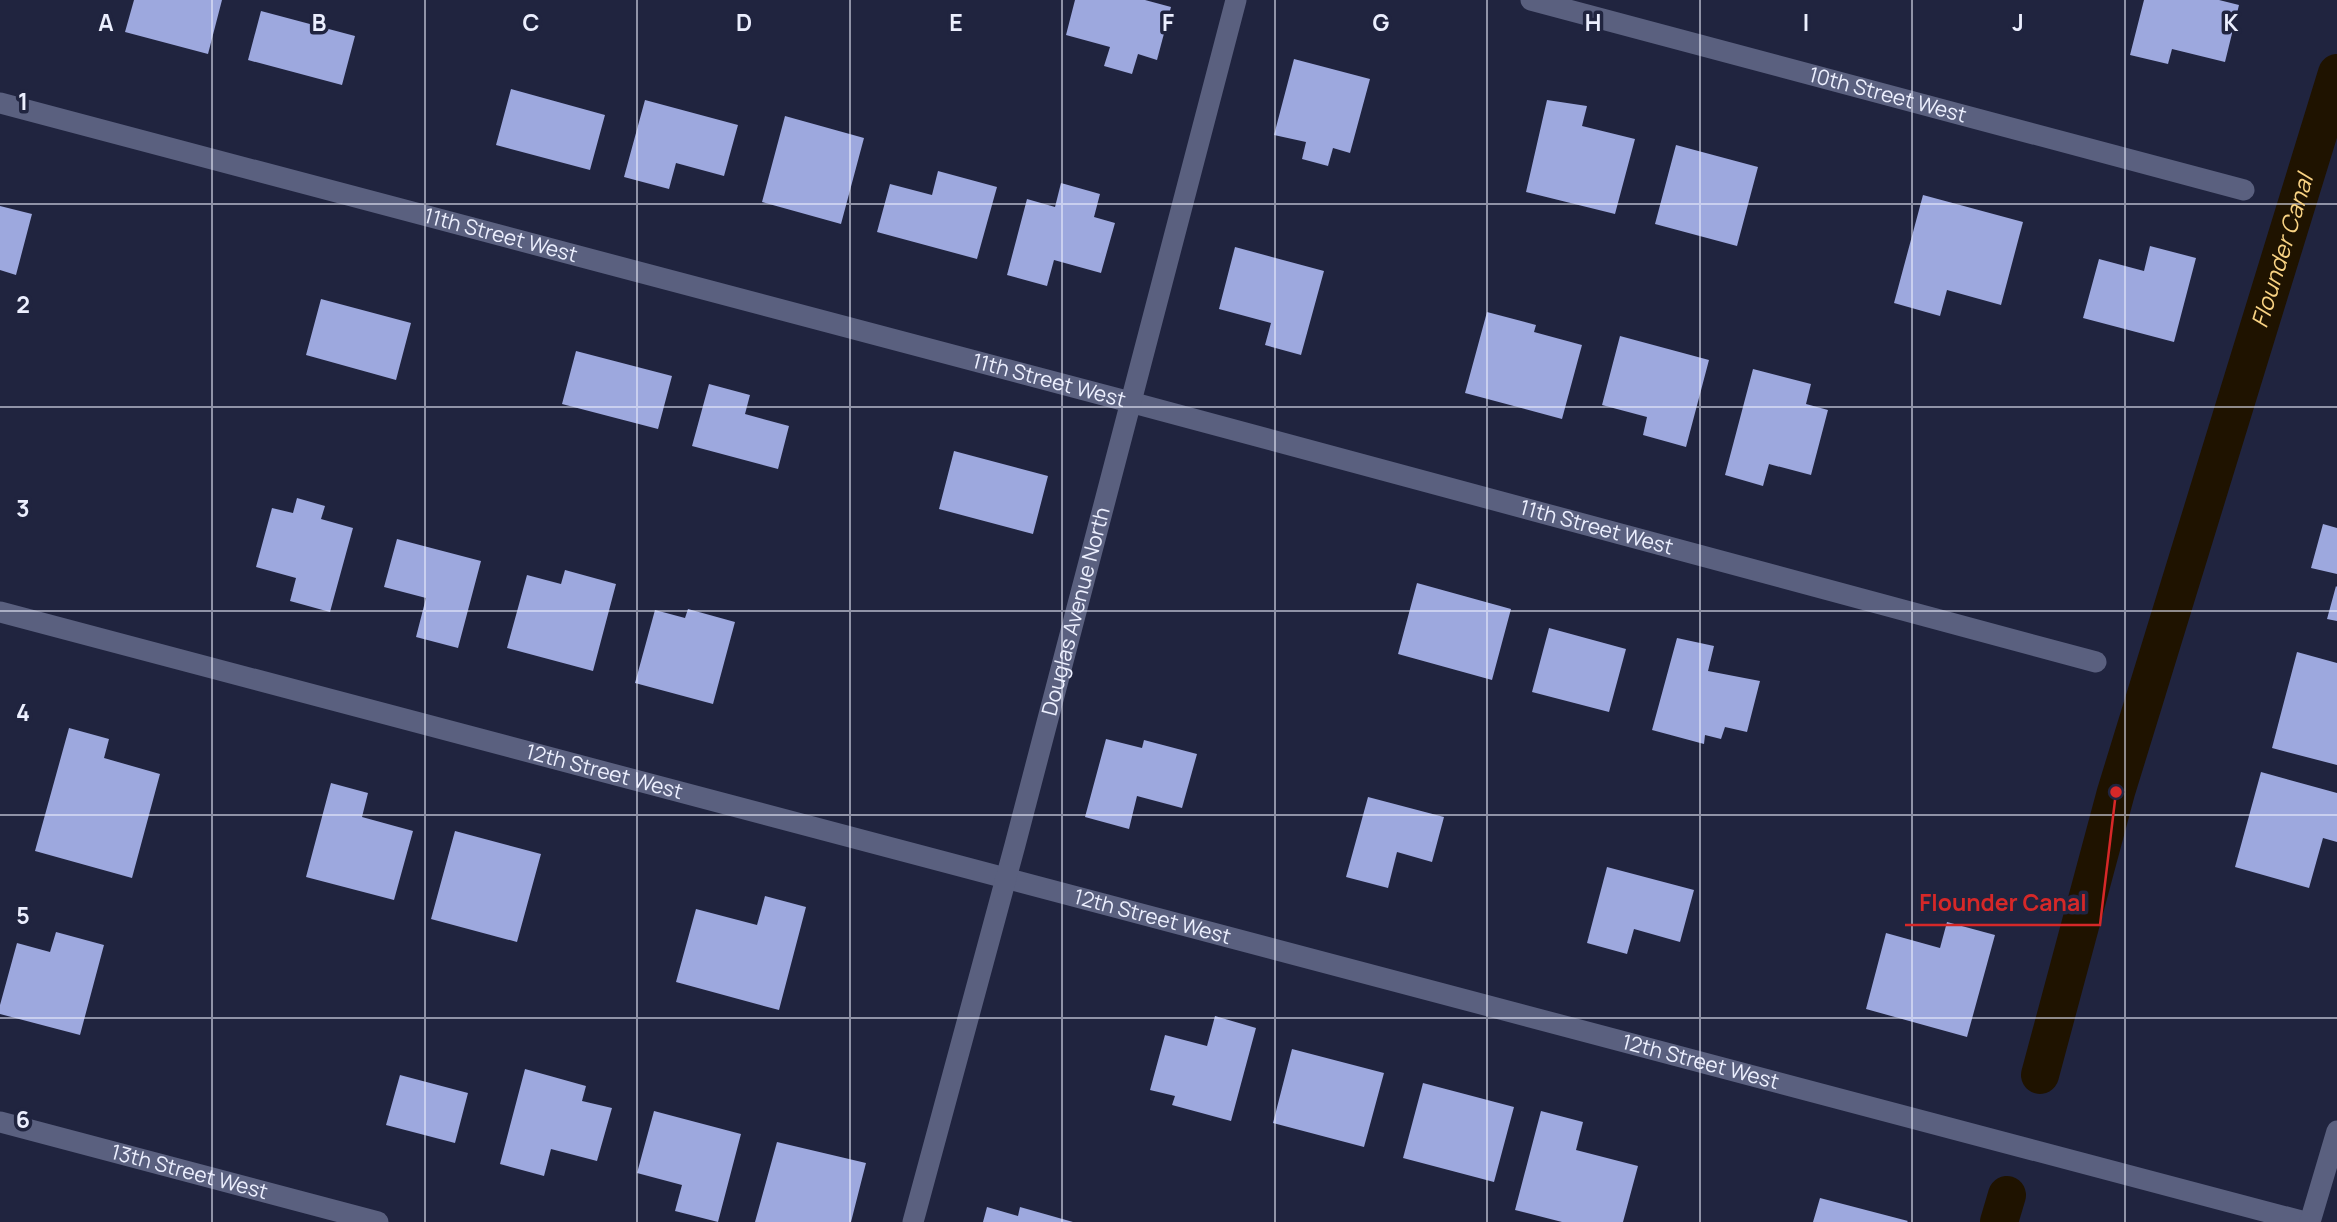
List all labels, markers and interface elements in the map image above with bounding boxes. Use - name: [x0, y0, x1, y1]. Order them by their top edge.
- text: A: [98, 6, 114, 38]
- text: B: [312, 6, 326, 38]
- text: C: [523, 6, 540, 38]
- text: D: [736, 6, 752, 38]
- text: E: [949, 6, 963, 38]
- text: F: [1162, 6, 1174, 38]
- text: G: [1373, 6, 1390, 38]
- text: H: [1585, 6, 1601, 38]
- text: I: [1803, 6, 1809, 38]
- text: J: [2012, 6, 2024, 38]
- text: K: [2224, 6, 2239, 38]
- street label: 10th Street West: [1806, 60, 1970, 128]
- text: 1: [18, 85, 28, 117]
- water label: Flounder Canal: [2243, 168, 2321, 331]
- street label: 11th Street West: [421, 201, 581, 268]
- text: 2: [16, 288, 30, 320]
- street label: 11th Street West: [969, 346, 1129, 413]
- text: 3: [16, 492, 30, 524]
- street label: 11th Street West: [1517, 493, 1676, 561]
- street label: Douglas Avenue North: [1034, 504, 1116, 719]
- text: 4: [16, 696, 30, 728]
- street label: 12th Street West: [523, 737, 686, 805]
- callout: Flounder Canal: [1905, 881, 2100, 925]
- street label: 12th Street West: [1071, 882, 1234, 950]
- text: Flounder Canal: [1919, 886, 2087, 918]
- text: 5: [16, 899, 30, 931]
- street label: 12th Street West: [1619, 1027, 1782, 1095]
- text: 6: [16, 1103, 30, 1135]
- street label: 13th Street West: [108, 1137, 271, 1205]

